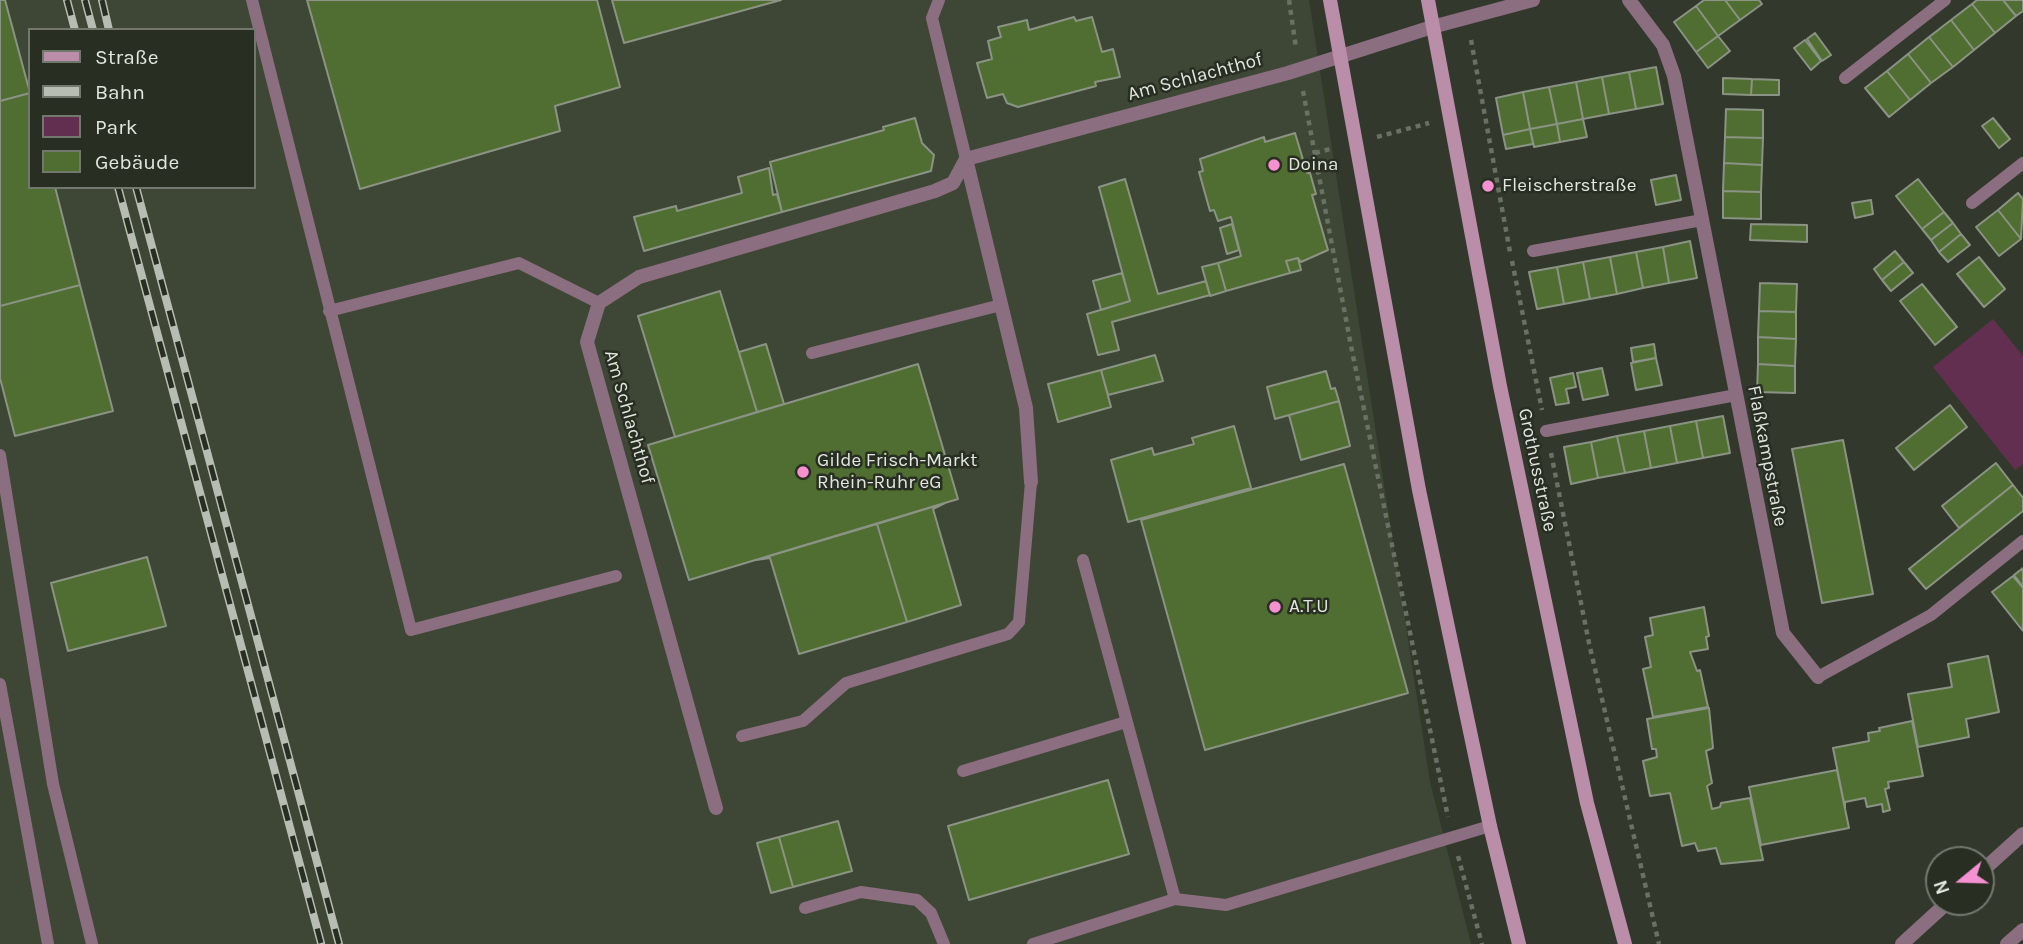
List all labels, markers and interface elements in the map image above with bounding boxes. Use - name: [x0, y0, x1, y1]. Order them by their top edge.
- legend: [28, 28, 256, 189]
- text: Straße: [95, 45, 158, 69]
- street label: Am Schlachthof: [1125, 48, 1265, 106]
- text: Bahn: [95, 80, 145, 104]
- text: Park: [95, 115, 138, 139]
- text: Gebäude: [95, 150, 179, 174]
- place label: Doina: [1288, 154, 1339, 176]
- marker: Doina: [1266, 157, 1282, 173]
- place label: Fleischerstraße: [1502, 175, 1636, 197]
- marker: Fleischerstraße: [1480, 178, 1496, 194]
- street label: Am Schlachthof: [599, 347, 659, 487]
- street label: Flaßkampstraße: [1742, 383, 1792, 529]
- street label: Grothusstraße: [1513, 406, 1561, 534]
- place label: Gilde Frisch-Markt Rhein-Ruhr eG: [817, 450, 977, 494]
- marker: Gilde Frisch-Markt Rhein-Ruhr eG: [795, 464, 811, 480]
- place label: A.T.U: [1289, 596, 1329, 618]
- marker: A.T.U: [1267, 599, 1283, 615]
- north arrow: [1925, 846, 1995, 916]
- text: N: [1929, 877, 1955, 897]

